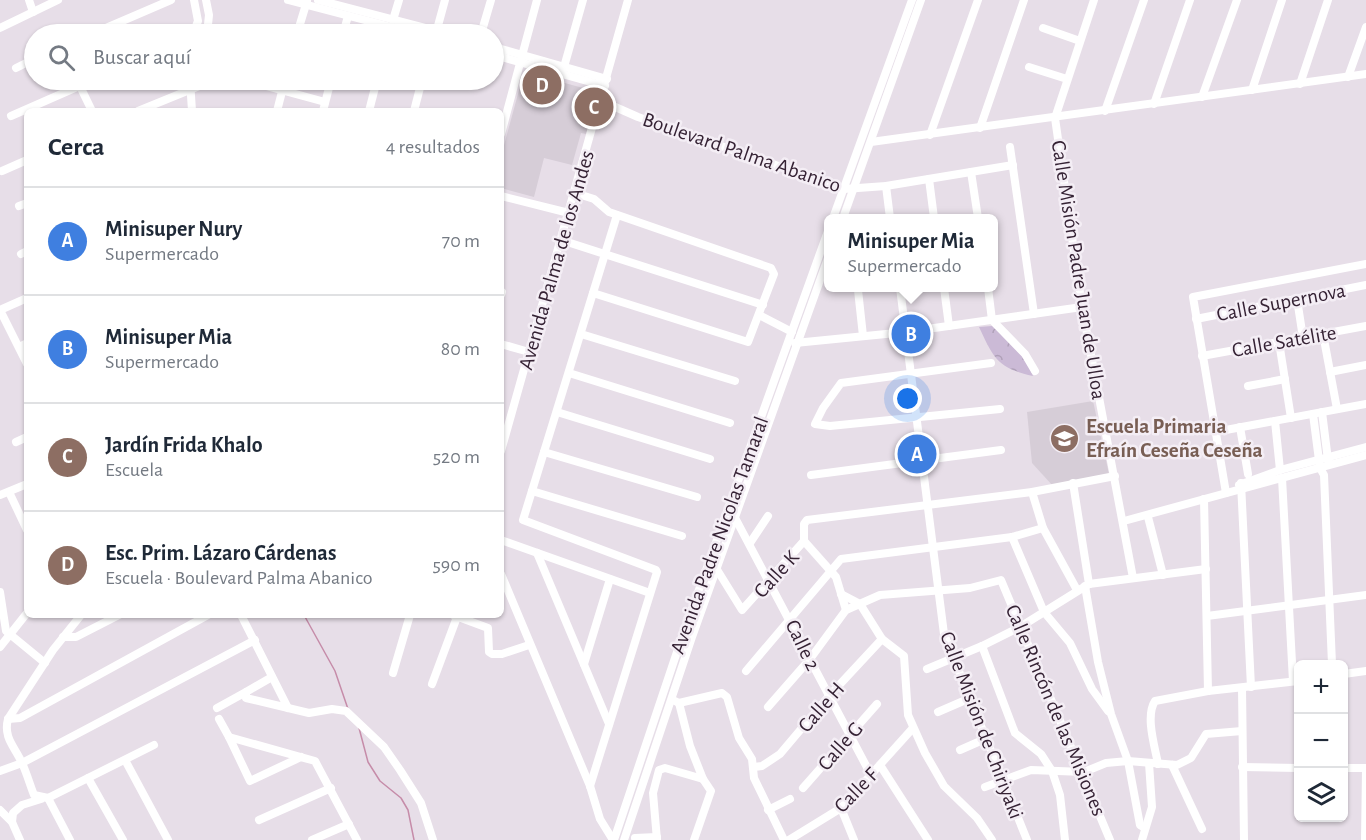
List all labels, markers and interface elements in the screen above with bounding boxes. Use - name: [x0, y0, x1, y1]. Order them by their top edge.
- search box: [24, 24, 504, 90]
- icon: search: [45, 41, 78, 74]
- text: Buscar aquí: [93, 46, 191, 68]
- pin: D: [522, 62, 562, 107]
- pin: C: [574, 84, 614, 130]
- street label: Boulevard Palma Abanico: [640, 109, 844, 196]
- text: Cerca: [48, 134, 105, 160]
- text: 4 resultados: [386, 137, 480, 157]
- street label: Calle Misión Padre Juan de Ulloa: [1048, 139, 1109, 402]
- street label: Avenida Palma de los Andes: [515, 148, 598, 372]
- popup: [824, 214, 998, 292]
- text: Minisuper Nury: [105, 218, 242, 240]
- text: Minisuper Mia: [847, 230, 975, 252]
- text: A: [62, 231, 74, 251]
- text: 70 m: [442, 231, 480, 251]
- text: Supermercado: [105, 244, 219, 264]
- text: Supermercado: [847, 256, 961, 276]
- street label: Calle Supernova: [1215, 280, 1348, 325]
- pin: B: [892, 312, 930, 356]
- street label: Calle Satélite: [1230, 322, 1338, 361]
- text: Minisuper Mia: [105, 326, 232, 348]
- text: B: [62, 339, 73, 359]
- text: 80 m: [441, 339, 480, 359]
- text: Supermercado: [105, 352, 219, 372]
- your location: [893, 384, 922, 413]
- street label: Avenida Padre Nicolas Tamaral: [667, 414, 772, 657]
- place label: Escuela Primaria Efraín Ceseña Ceseña: [1086, 416, 1263, 461]
- school or university icon: Escuela Primaria Efraín Ceseña Ceseña: [1049, 422, 1081, 454]
- pin: A: [898, 432, 936, 476]
- text: Jardín Frida Khalo: [105, 434, 263, 456]
- text: C: [62, 447, 73, 467]
- text: 520 m: [433, 447, 480, 467]
- text: Escuela: [105, 460, 163, 480]
- text: Esc. Prim. Lázaro Cárdenas: [105, 542, 336, 564]
- street label: Calle K: [750, 546, 803, 602]
- text: D: [61, 555, 74, 575]
- text: 590 m: [432, 555, 480, 575]
- text: Escuela · Boulevard Palma Abanico: [105, 568, 373, 588]
- street label: Calle Rincón de las Misiones: [1001, 602, 1110, 819]
- street label: Calle 2: [781, 616, 824, 674]
- street label: Calle Misión de Chiriyaki: [936, 629, 1027, 822]
- map controls: [1294, 660, 1348, 822]
- button: +: [1294, 660, 1348, 714]
- street label: Calle H: [794, 678, 848, 736]
- button: −: [1294, 714, 1348, 768]
- street label: Calle G: [814, 718, 867, 775]
- street label: Calle F: [830, 763, 883, 817]
- button: layers: [1294, 768, 1348, 822]

